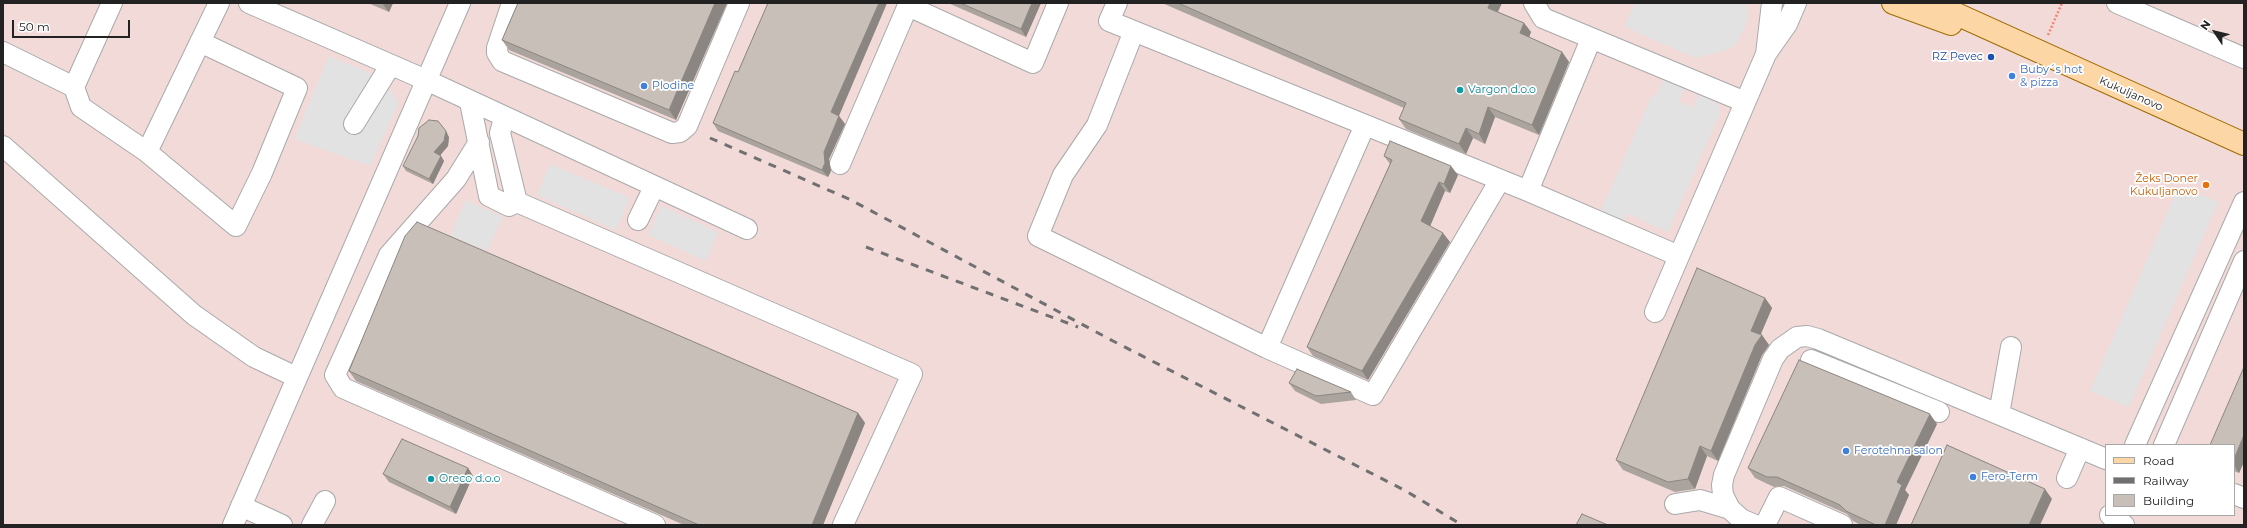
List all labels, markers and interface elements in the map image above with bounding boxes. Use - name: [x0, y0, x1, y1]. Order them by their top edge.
- scale bar: [14, 12, 132, 38]
- north arrow: [2195, 12, 2235, 52]
- text: N: [2197, 17, 2213, 33]
- text: 50 m: [19, 19, 50, 34]
- place label: RZ Pevec: [1932, 50, 1983, 64]
- marker: RZ Pevec: [1986, 52, 1996, 62]
- place label: Buby´s hot & pizza: [2020, 63, 2083, 89]
- marker: Buby´s hot & pizza: [2007, 71, 2017, 81]
- street label: Kukuljanovo: [2097, 74, 2165, 114]
- place label: Plodine: [652, 79, 694, 93]
- marker: Plodine: [639, 81, 649, 91]
- place label: Vargon d.o.o: [1468, 83, 1536, 97]
- marker: Vargon d.o.o: [1455, 85, 1465, 95]
- place label: Žeks Doner Kukuljanovo: [2130, 172, 2198, 198]
- marker: Žeks Doner Kukuljanovo: [2201, 180, 2211, 190]
- place label: Ferotehna salon: [1854, 444, 1943, 458]
- legend: [2105, 444, 2235, 516]
- marker: Ferotehna salon: [1841, 446, 1851, 456]
- text: Road: [2143, 453, 2174, 468]
- place label: Fero-Term: [1981, 470, 2038, 484]
- place label: Oreco d.o.o: [439, 472, 500, 486]
- marker: Fero-Term: [1968, 472, 1978, 482]
- text: Railway: [2143, 473, 2189, 488]
- marker: Oreco d.o.o: [426, 474, 436, 484]
- text: Building: [2143, 493, 2194, 508]

